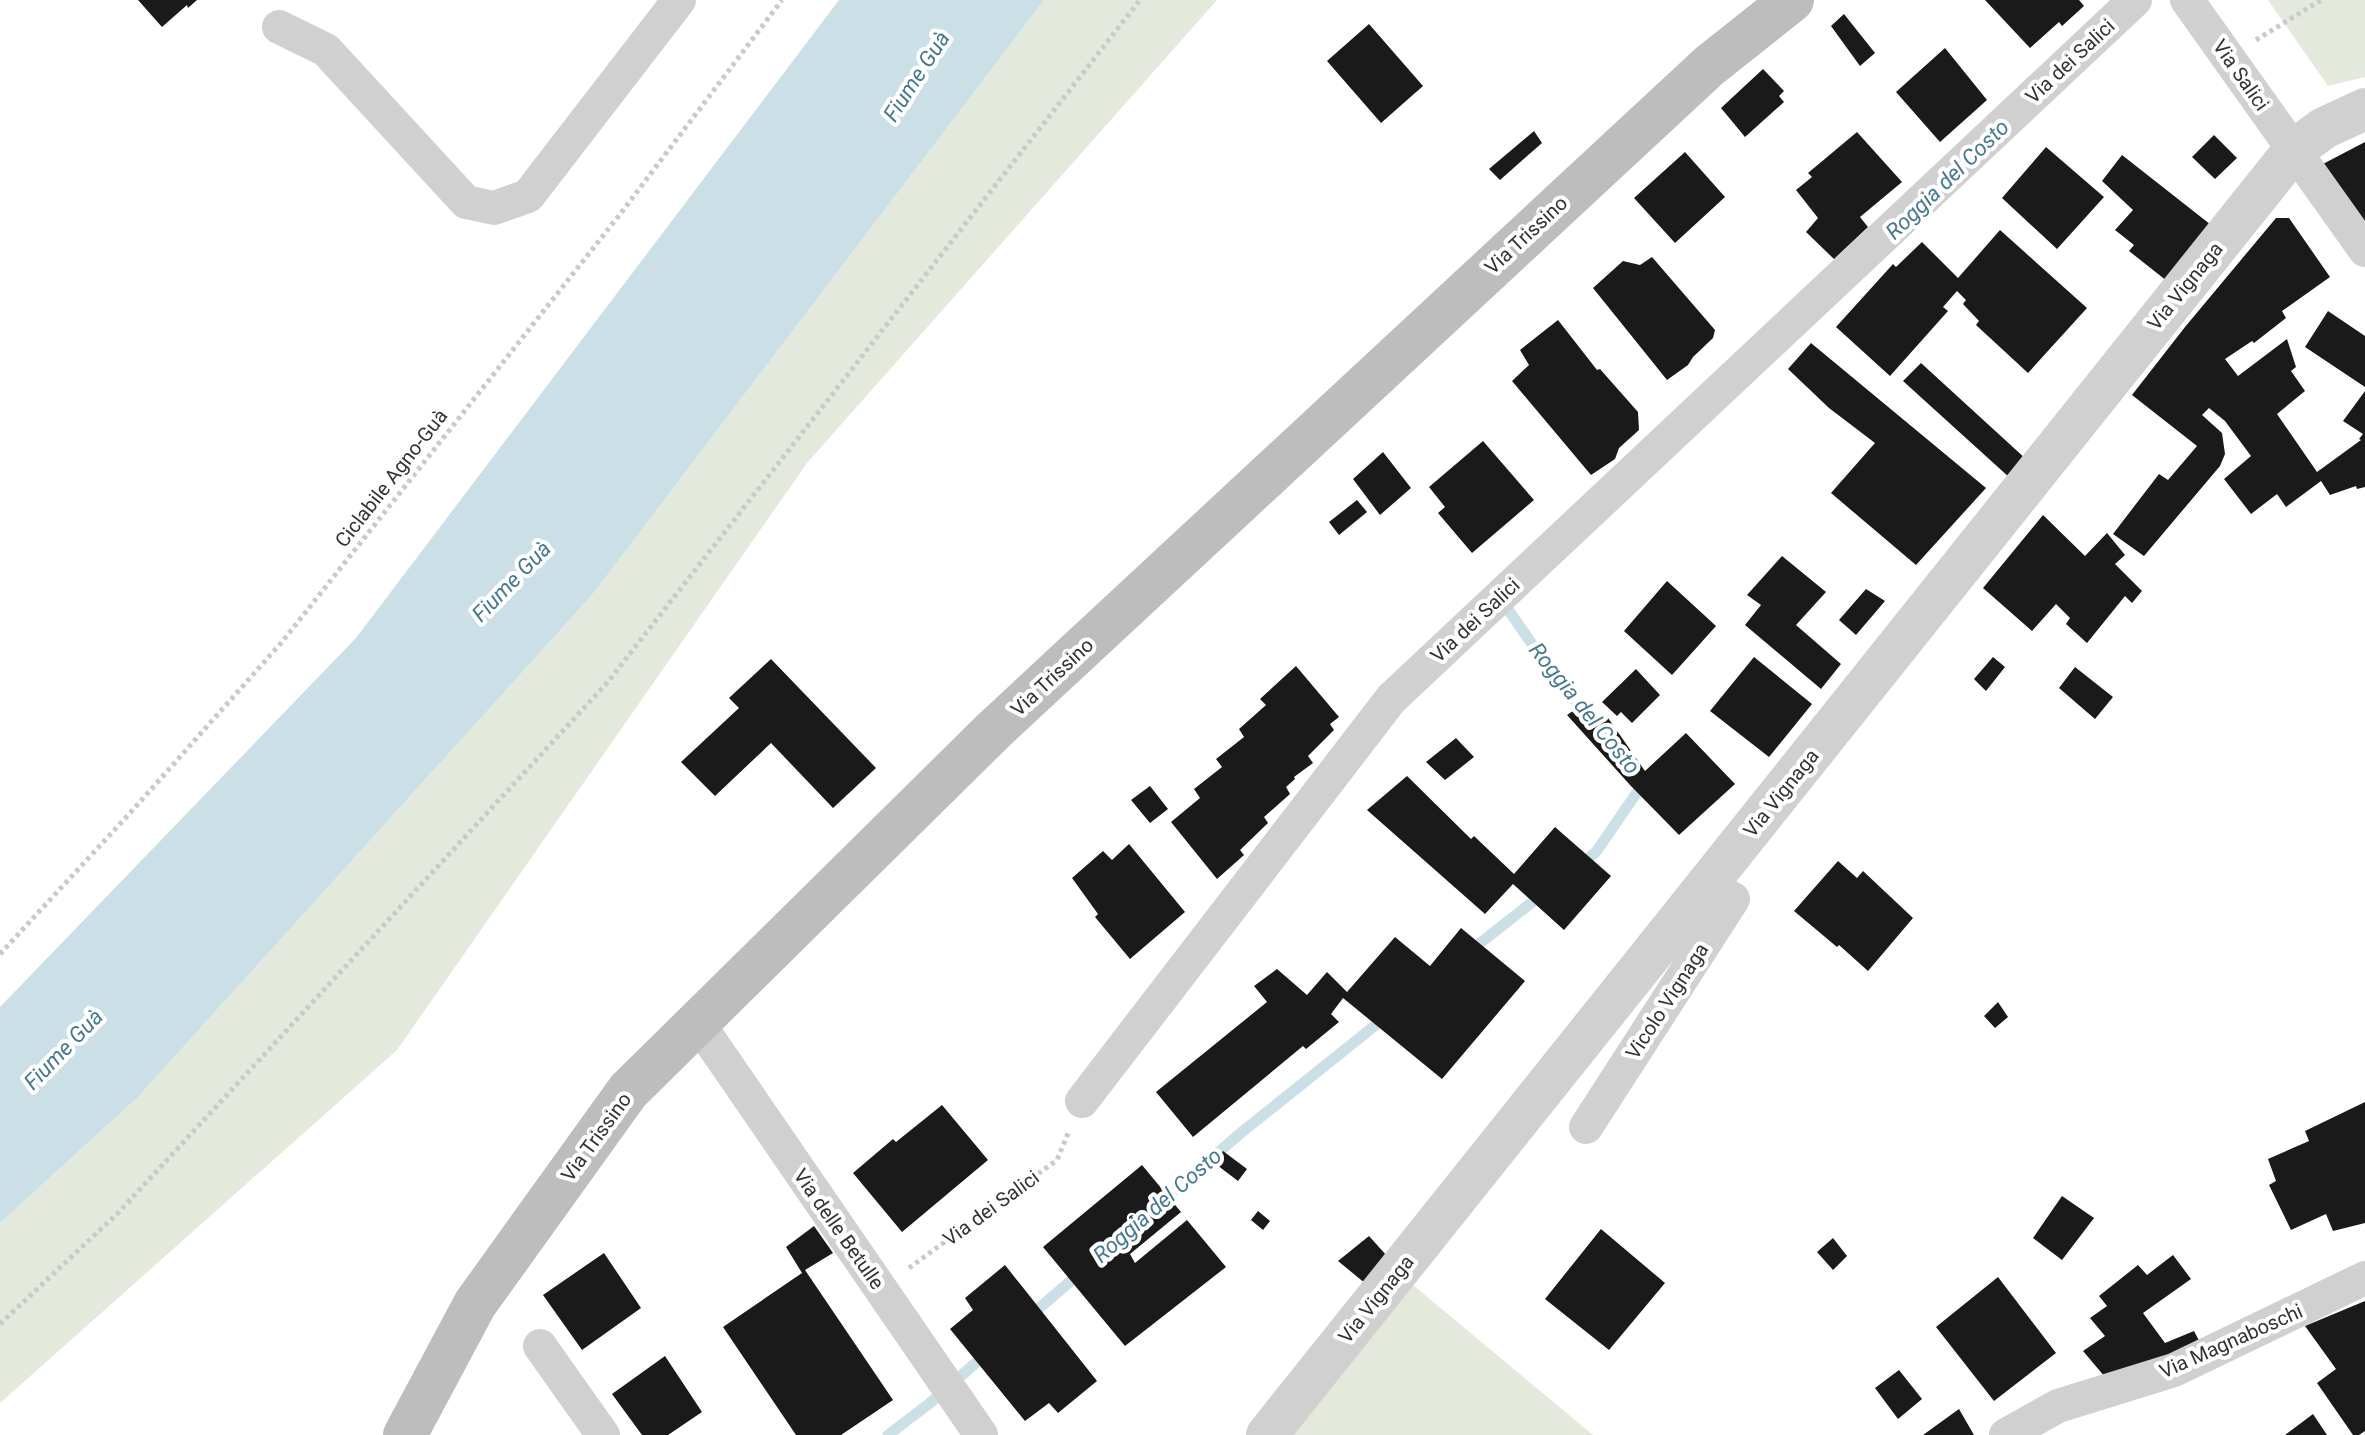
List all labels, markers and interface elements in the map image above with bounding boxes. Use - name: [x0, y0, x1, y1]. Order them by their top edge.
- street label: Via dei Salici: [2021, 14, 2119, 108]
- water label: Fiume Guà: [878, 27, 955, 126]
- street label: Via Salici: [2208, 35, 2274, 115]
- water label: Roggia del Costo: [1881, 114, 2014, 244]
- street label: Via Trissino: [1480, 191, 1572, 279]
- street label: Via Vignaga: [2142, 237, 2228, 335]
- street label: Ciclabile Agno-Guà: [330, 404, 452, 552]
- water label: Fiume Guà: [467, 536, 556, 627]
- street label: Via dei Salici: [1426, 573, 1524, 667]
- street label: Via Trissino: [1006, 633, 1098, 721]
- water label: Roggia del Costo: [1524, 638, 1645, 779]
- street label: Via Vignaga: [1738, 744, 1824, 842]
- street label: Vicolo Vignaga: [1621, 938, 1713, 1064]
- water label: Fiume Guà: [19, 1004, 108, 1095]
- street label: Via Trissino: [556, 1088, 636, 1186]
- water label: Roggia del Costo: [1088, 1143, 1226, 1268]
- street label: Via delle Betulle: [789, 1164, 889, 1294]
- street label: Via dei Salici: [938, 1165, 1044, 1251]
- street label: Via Vignaga: [1333, 1250, 1419, 1348]
- street label: Via Magnaboschi: [2156, 1299, 2306, 1383]

